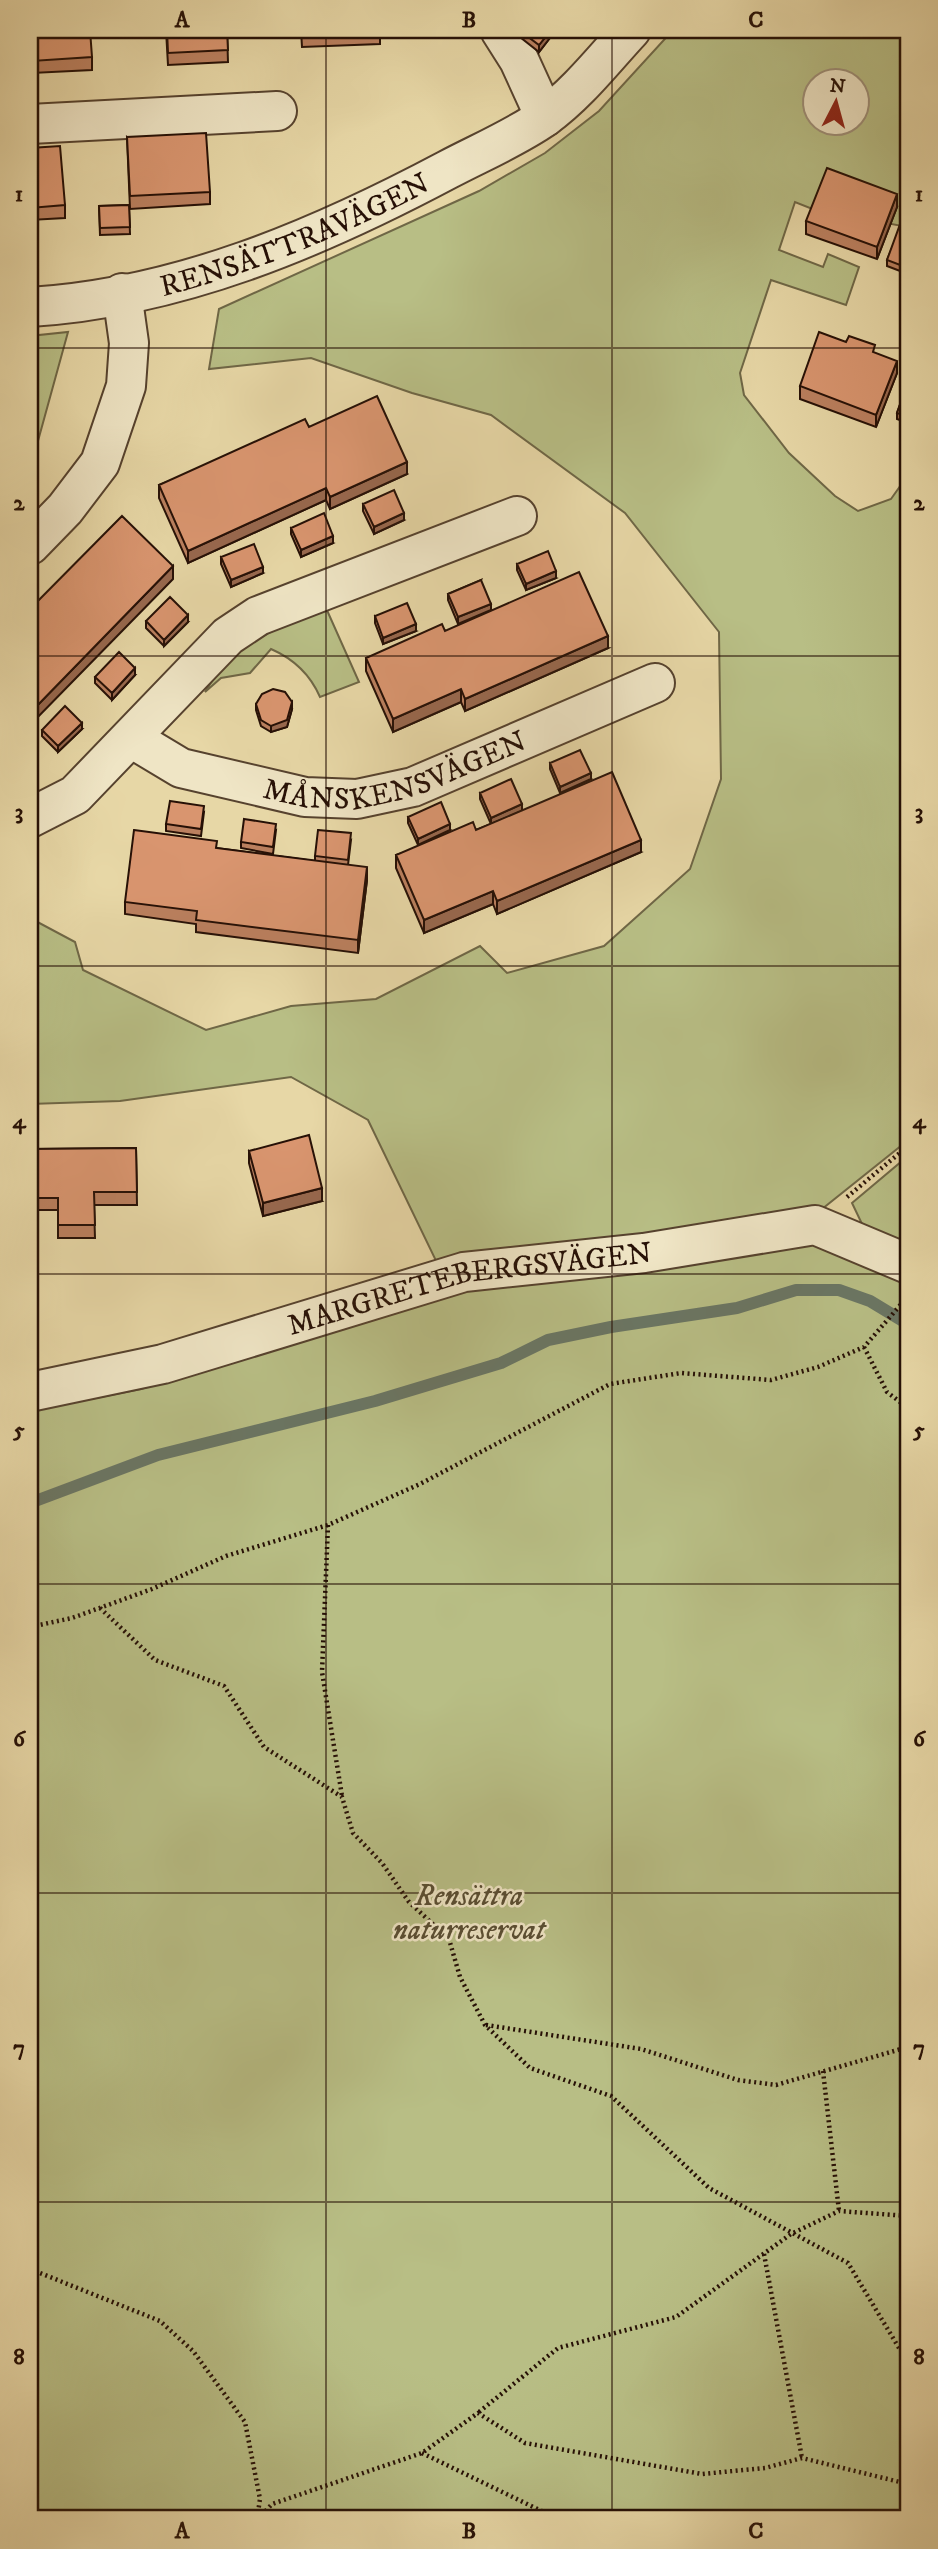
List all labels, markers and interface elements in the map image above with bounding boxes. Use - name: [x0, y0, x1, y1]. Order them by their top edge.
- text: A: [174, 6, 191, 35]
- text: B: [462, 6, 476, 35]
- text: C: [748, 6, 764, 35]
- north arrow: [802, 66, 872, 136]
- text: N: [829, 74, 847, 99]
- street label: RENSÄTTRAVÄGEN: [156, 165, 436, 306]
- text: 1: [15, 180, 23, 209]
- text: 1: [915, 180, 923, 209]
- text: 2: [13, 489, 25, 518]
- text: 2: [913, 489, 925, 518]
- street label: MÅNSKENSVÄGEN: [260, 723, 532, 820]
- text: 3: [15, 798, 23, 827]
- text: 3: [915, 798, 923, 827]
- text: 4: [12, 1107, 27, 1136]
- text: 4: [912, 1107, 927, 1136]
- street label: MARGRETEBERGSVÄGEN: [283, 1235, 654, 1345]
- text: 5: [12, 1416, 25, 1445]
- text: 5: [912, 1416, 925, 1445]
- text: 6: [13, 1725, 27, 1754]
- text: 6: [913, 1725, 927, 1754]
- park label: Rensättra naturreservat: [393, 1878, 547, 1949]
- text: 7: [13, 2034, 25, 2063]
- text: 7: [913, 2034, 925, 2063]
- text: 8: [13, 2343, 25, 2372]
- text: 8: [913, 2343, 925, 2372]
- text: A: [174, 2517, 191, 2546]
- text: B: [462, 2517, 476, 2546]
- text: C: [748, 2517, 764, 2546]

